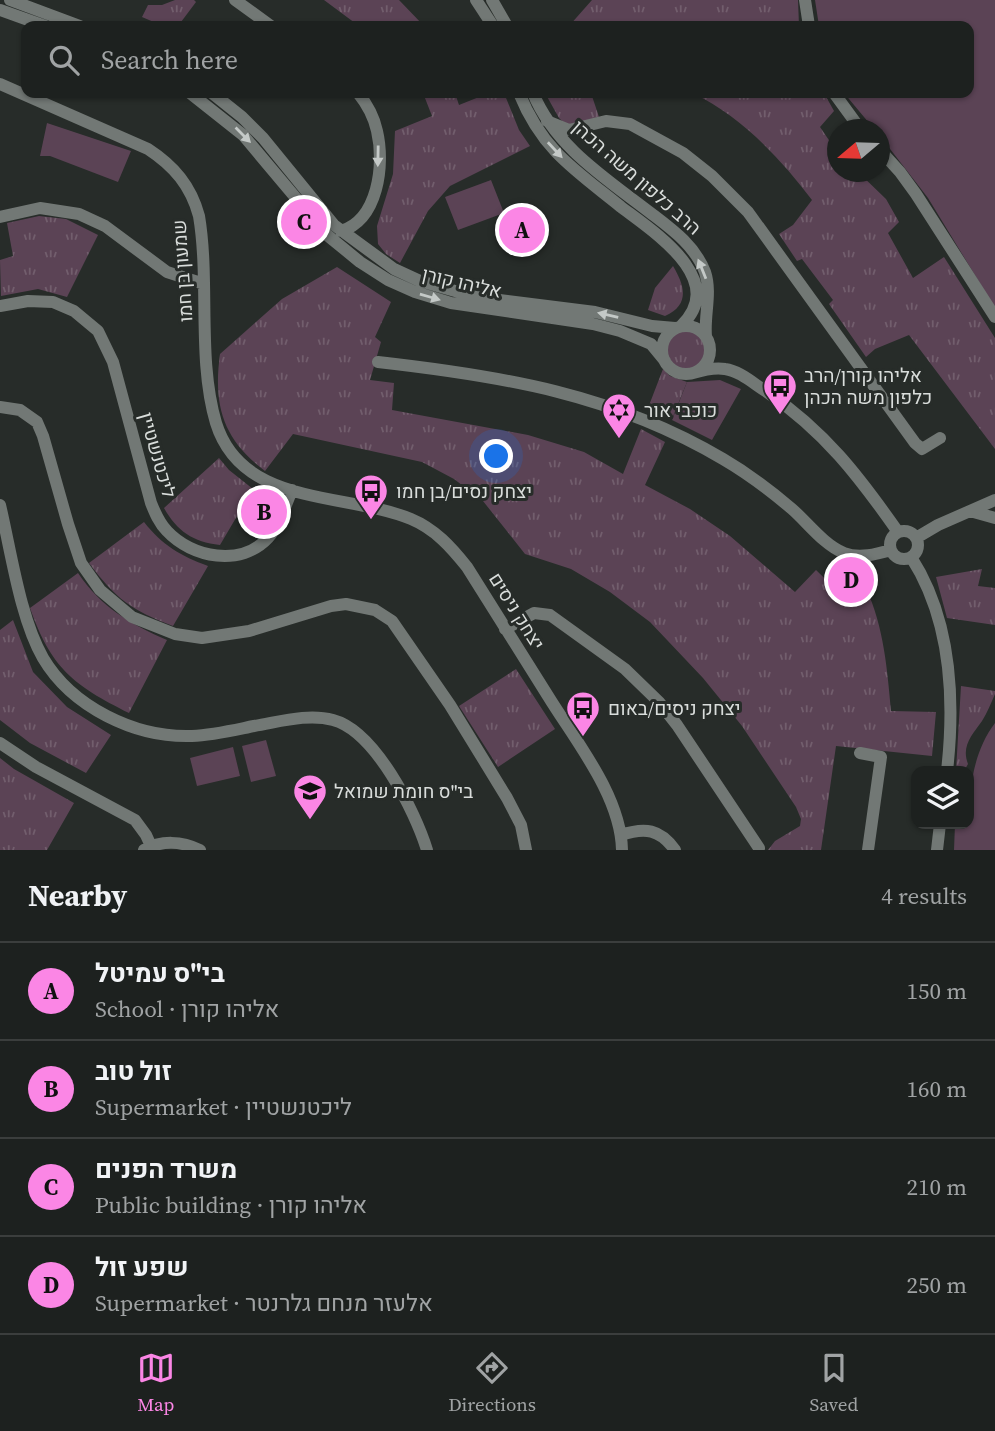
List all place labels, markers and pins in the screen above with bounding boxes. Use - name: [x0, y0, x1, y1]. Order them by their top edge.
- pin: C: [281, 196, 327, 248]
- pin: A: [499, 204, 545, 256]
- place label: אליהו קורן/הרב כלפון משה הכהן: [804, 362, 932, 410]
- bus stop icon: אליהו קורן/הרב כלפון משה הכהן: [761, 367, 799, 416]
- synagogue icon: כוכבי אור: [600, 391, 638, 440]
- place label: כוכבי אור: [644, 397, 717, 423]
- bus stop icon: יצחק נסים/בן חמו: [352, 472, 390, 521]
- place label: יצחק נסים/בן חמו: [396, 478, 532, 504]
- pin: B: [241, 486, 287, 538]
- pin: D: [828, 554, 874, 606]
- bus stop icon: יצחק ניסים/באום: [564, 689, 602, 738]
- place label: יצחק ניסים/באום: [608, 695, 741, 721]
- school or university icon: בי"ס חומת שמואל: [291, 772, 329, 821]
- place label: בי"ס חומת שמואל: [334, 778, 473, 804]

